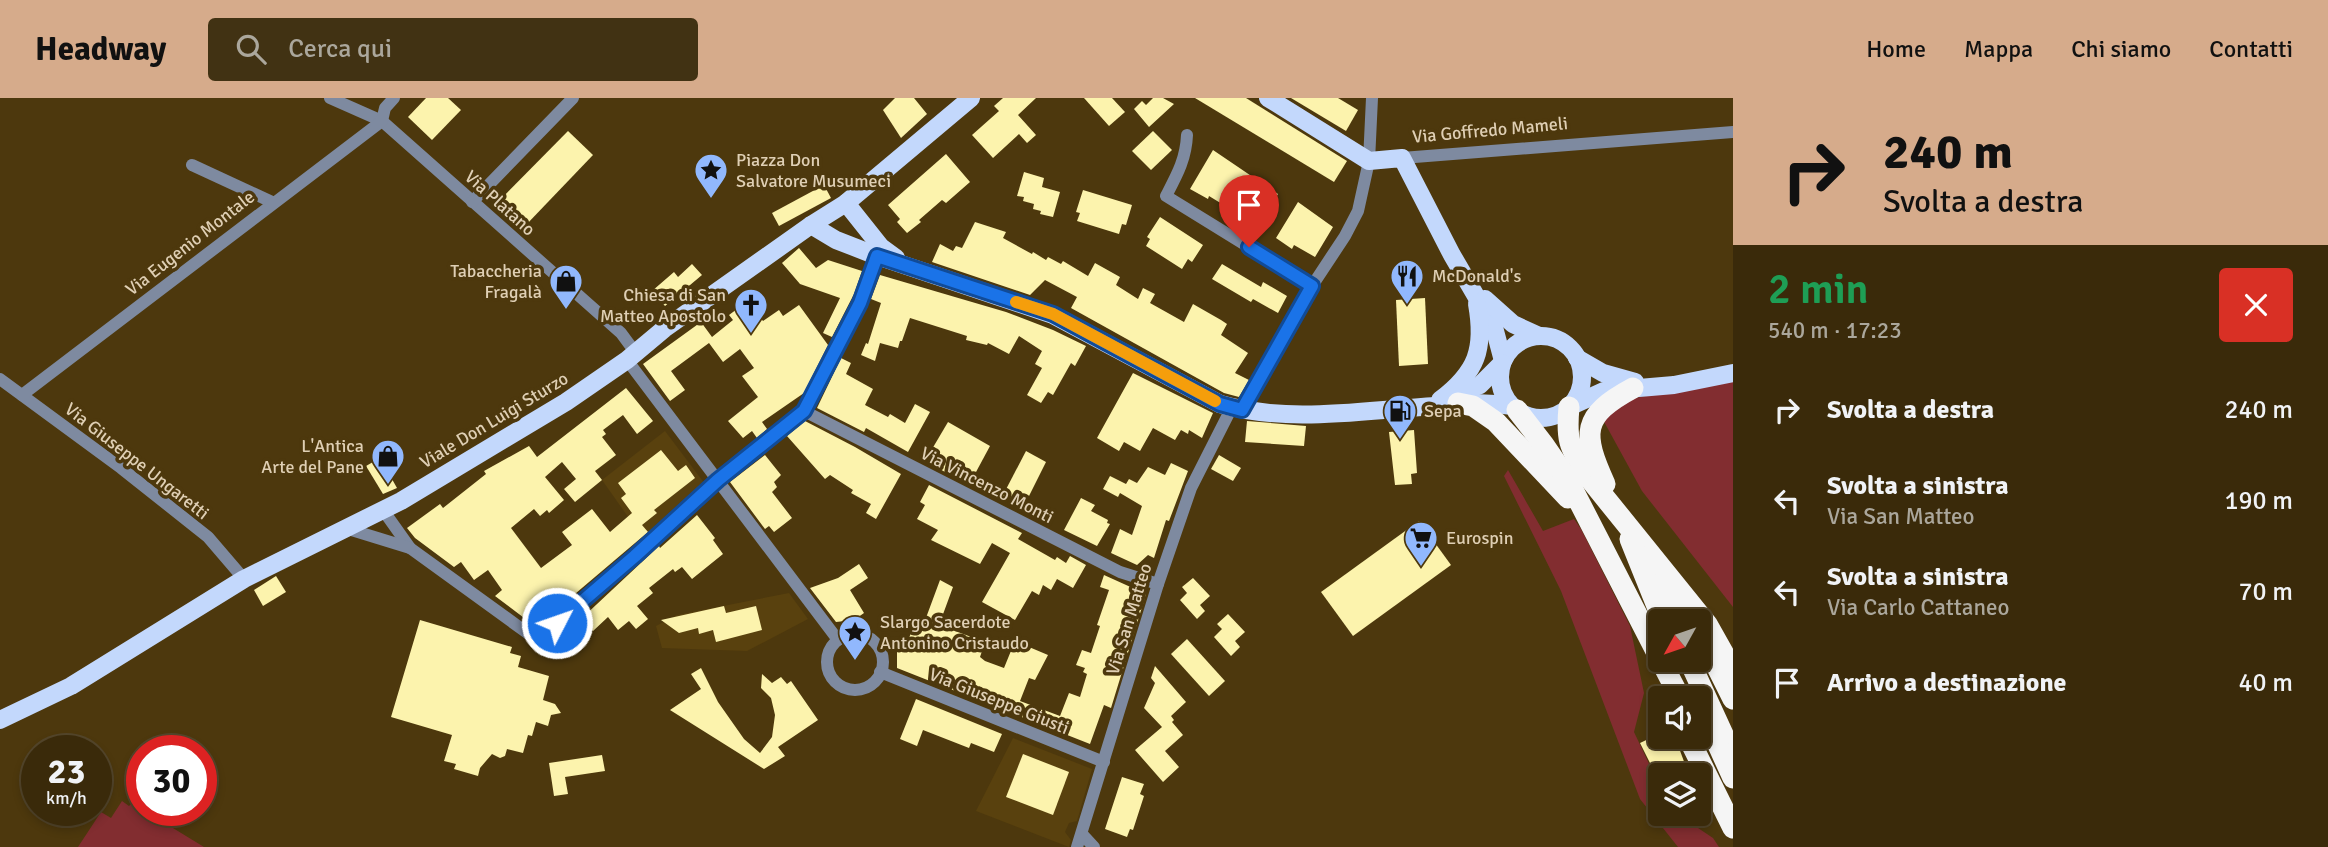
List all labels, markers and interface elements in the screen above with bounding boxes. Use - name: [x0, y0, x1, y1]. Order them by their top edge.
- search box: [208, 18, 698, 81]
- text: Headway: [35, 29, 166, 70]
- icon: search: [232, 30, 270, 68]
- text: Cerca qui: [288, 33, 392, 65]
- text: Home: [1866, 34, 1926, 64]
- text: Mappa: [1964, 34, 2033, 64]
- text: Chi siamo: [2071, 34, 2171, 64]
- text: Contatti: [2209, 34, 2293, 64]
- street label: Via Goffredo Mameli: [1411, 112, 1569, 148]
- text: 240 m: [1883, 122, 2013, 182]
- icon: right: [1768, 126, 1859, 217]
- place label: Piazza Don Salvatore Musumeci: [736, 149, 891, 192]
- place icon: Piazza Don Salvatore Musumeci: [692, 151, 730, 200]
- street label: Via Platano: [460, 166, 540, 240]
- pin: [1219, 175, 1279, 247]
- text: Svolta a destra: [1883, 182, 2083, 221]
- street label: Via Eugenio Montale: [121, 186, 259, 300]
- icon: arrive: [1230, 186, 1268, 224]
- restaurant icon: McDonald's: [1388, 257, 1426, 306]
- place label: Tabaccheria Fragalà: [450, 260, 542, 303]
- shop icon: Tabaccheria Fragalà: [547, 262, 585, 311]
- text: 2 min: [1768, 264, 1869, 315]
- place label: McDonald's: [1432, 265, 1521, 287]
- button: close: [2219, 268, 2293, 342]
- place label: Chiesa di San Matteo Apostolo: [600, 284, 726, 327]
- church icon: Chiesa di San Matteo Apostolo: [732, 286, 770, 335]
- text: 540 m · 17:23: [1768, 316, 1902, 345]
- street label: Viale Don Luigi Sturzo: [416, 367, 572, 473]
- icon: right: [1768, 391, 1806, 429]
- fuel station icon: Sepa: [1381, 392, 1419, 441]
- text: Svolta a destra: [1827, 394, 1994, 426]
- text: 240 m: [2224, 394, 2293, 426]
- street label: Via Giuseppe Ungaretti: [61, 398, 213, 524]
- place label: Sepa: [1424, 400, 1462, 422]
- place label: L'Antica Arte del Pane: [261, 435, 364, 478]
- shop icon: L'Antica Arte del Pane: [369, 437, 407, 486]
- street label: Via Vincenzo Monti: [917, 442, 1057, 528]
- text: Svolta a sinistra: [1827, 470, 2009, 502]
- icon: left: [1768, 482, 1806, 520]
- text: 190 m: [2224, 485, 2293, 517]
- text: Via San Matteo: [1827, 502, 1975, 531]
- supermarket icon: Eurospin: [1402, 519, 1440, 568]
- place label: Eurospin: [1446, 527, 1514, 549]
- street label: Via San Matteo: [1102, 561, 1156, 677]
- text: Svolta a sinistra: [1827, 561, 2009, 593]
- icon: left: [1768, 573, 1806, 611]
- text: 70 m: [2238, 576, 2293, 608]
- position arrow: [520, 586, 594, 660]
- text: Via Carlo Cattaneo: [1827, 593, 2010, 622]
- north arrow: [1648, 609, 1712, 672]
- map controls: [1648, 609, 1711, 826]
- place label: Slargo Sacerdote Antonino Cristaudo: [880, 611, 1029, 654]
- place icon: Slargo Sacerdote Antonino Cristaudo: [836, 613, 874, 662]
- street label: Via Giuseppe Giusti: [926, 663, 1072, 739]
- icon: arrive: [1768, 664, 1806, 702]
- text: Arrivo a destinazione: [1827, 667, 2067, 699]
- text: 40 m: [2238, 667, 2293, 699]
- button: sound: [1648, 686, 1711, 749]
- speed limit sign: 30: [126, 735, 217, 826]
- text: 23: [48, 750, 85, 793]
- button: layers: [1648, 763, 1711, 826]
- text: km/h: [46, 787, 87, 809]

